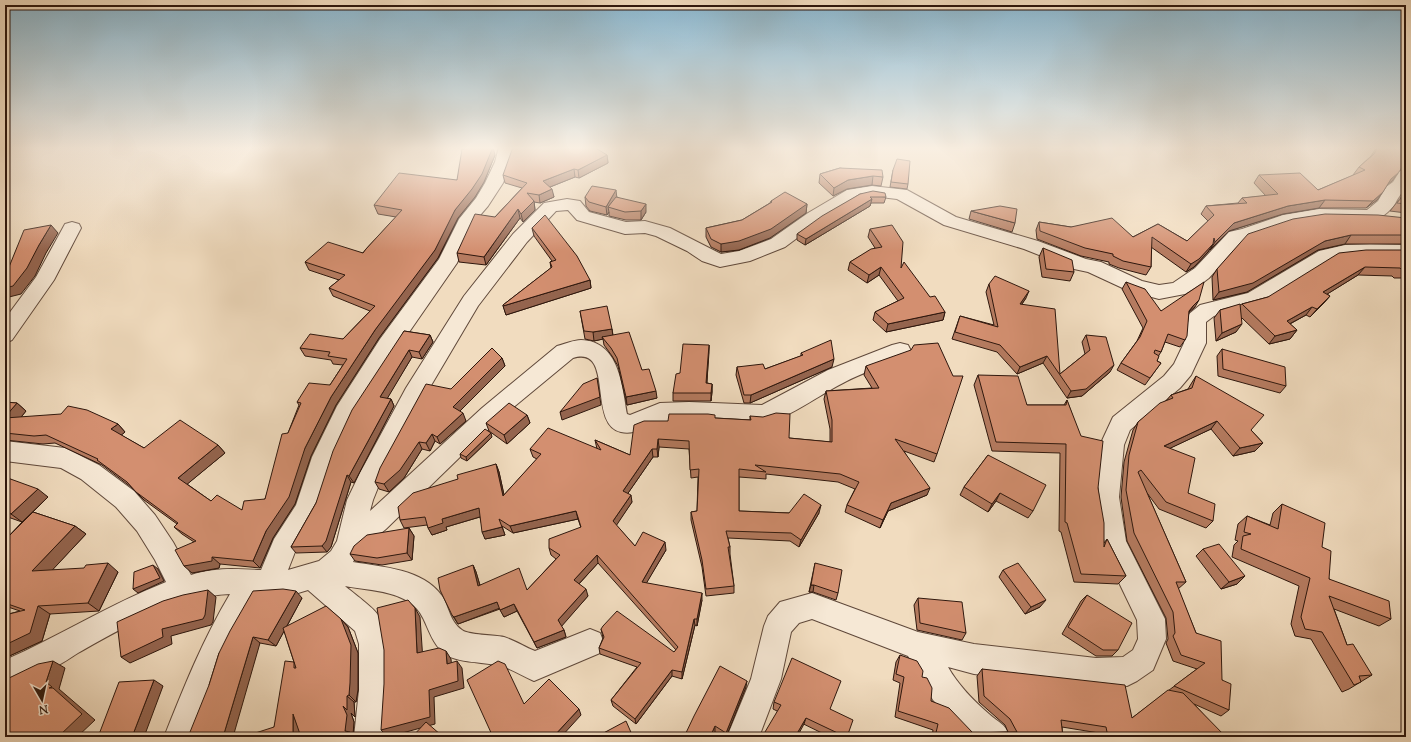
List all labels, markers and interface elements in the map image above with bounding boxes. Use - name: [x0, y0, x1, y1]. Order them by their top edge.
- north arrow: [22, 680, 62, 720]
- text: N: [38, 700, 50, 718]

